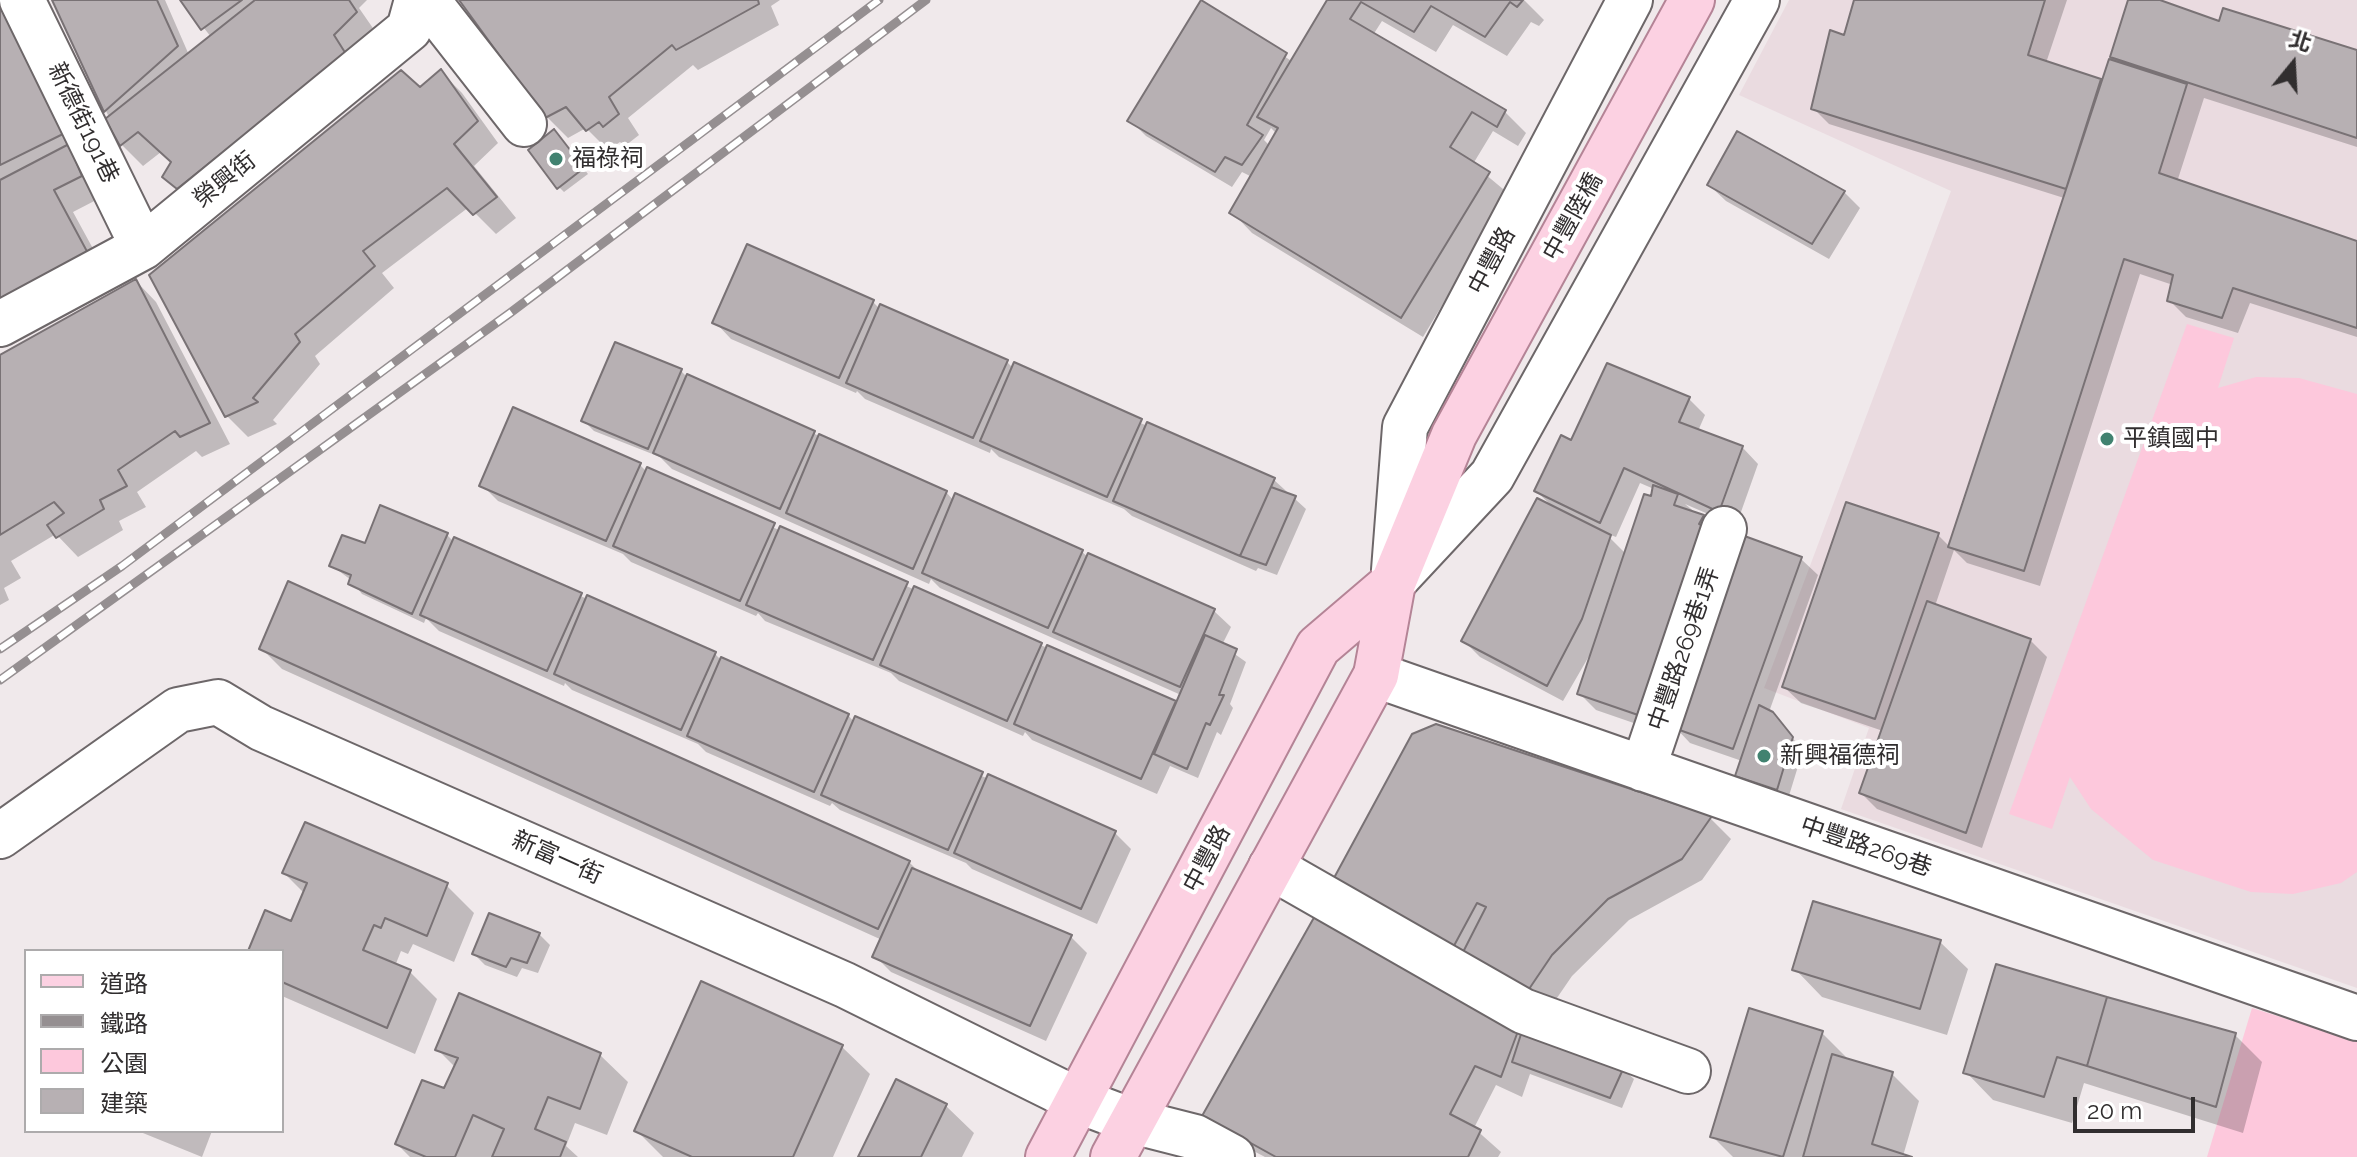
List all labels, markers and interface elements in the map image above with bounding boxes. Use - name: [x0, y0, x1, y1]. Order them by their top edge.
- north arrow: [2253, 24, 2333, 104]
- text: 北: [2286, 25, 2315, 57]
- street label: 新德街191巷: [41, 58, 125, 188]
- place label: 福祿祠: [572, 145, 644, 173]
- street label: 榮興街: [188, 146, 262, 214]
- marker: 福祿祠: [547, 150, 565, 168]
- street label: 中豐陸橋: [1537, 168, 1609, 266]
- street label: 中豐路: [1462, 222, 1522, 300]
- place label: 平鎮國中: [2123, 425, 2219, 453]
- marker: 平鎮國中: [2098, 430, 2116, 448]
- street label: 中豐路269巷1弄: [1642, 563, 1726, 735]
- place label: 新興福德祠: [1780, 742, 1900, 770]
- marker: 新興福德祠: [1755, 747, 1773, 765]
- street label: 中豐路269巷: [1797, 811, 1935, 883]
- street label: 中豐路: [1177, 820, 1237, 898]
- street label: 新富一街: [507, 825, 607, 891]
- legend: [24, 949, 284, 1133]
- text: 道路: [100, 969, 148, 998]
- text: 鐵路: [100, 1009, 148, 1038]
- text: 公園: [100, 1049, 148, 1078]
- scale bar: [2077, 1081, 2199, 1131]
- text: 建築: [100, 1089, 148, 1118]
- text: 20 m: [2087, 1096, 2142, 1125]

